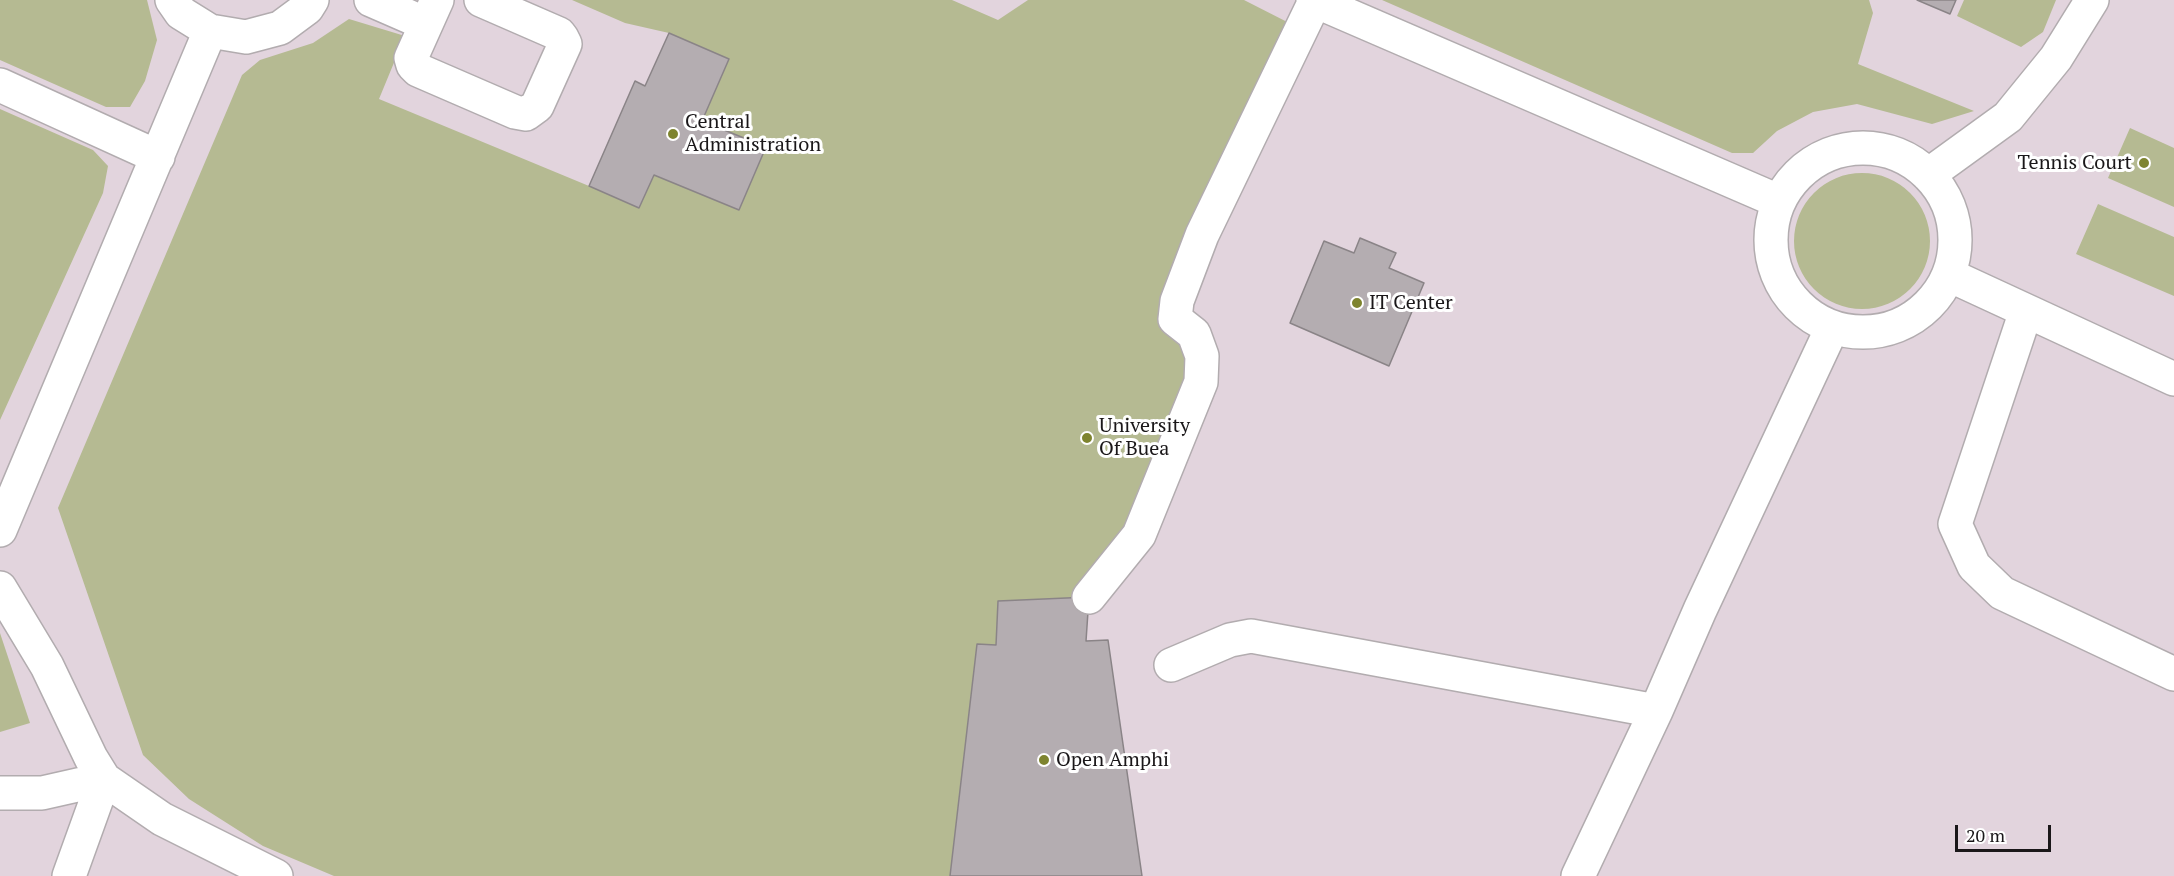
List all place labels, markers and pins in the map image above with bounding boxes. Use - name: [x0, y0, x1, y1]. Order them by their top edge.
- place label: Central Administration: [685, 110, 821, 157]
- marker: Central Administration: [666, 127, 680, 141]
- place label: Tennis Court: [2017, 151, 2132, 175]
- marker: Tennis Court: [2137, 156, 2151, 170]
- place label: IT Center: [1369, 291, 1453, 315]
- marker: IT Center: [1350, 296, 1364, 310]
- place label: University Of Buea: [1099, 414, 1190, 461]
- marker: University Of Buea: [1080, 431, 1094, 445]
- place label: Open Amphi: [1056, 748, 1169, 772]
- marker: Open Amphi: [1037, 753, 1051, 767]

